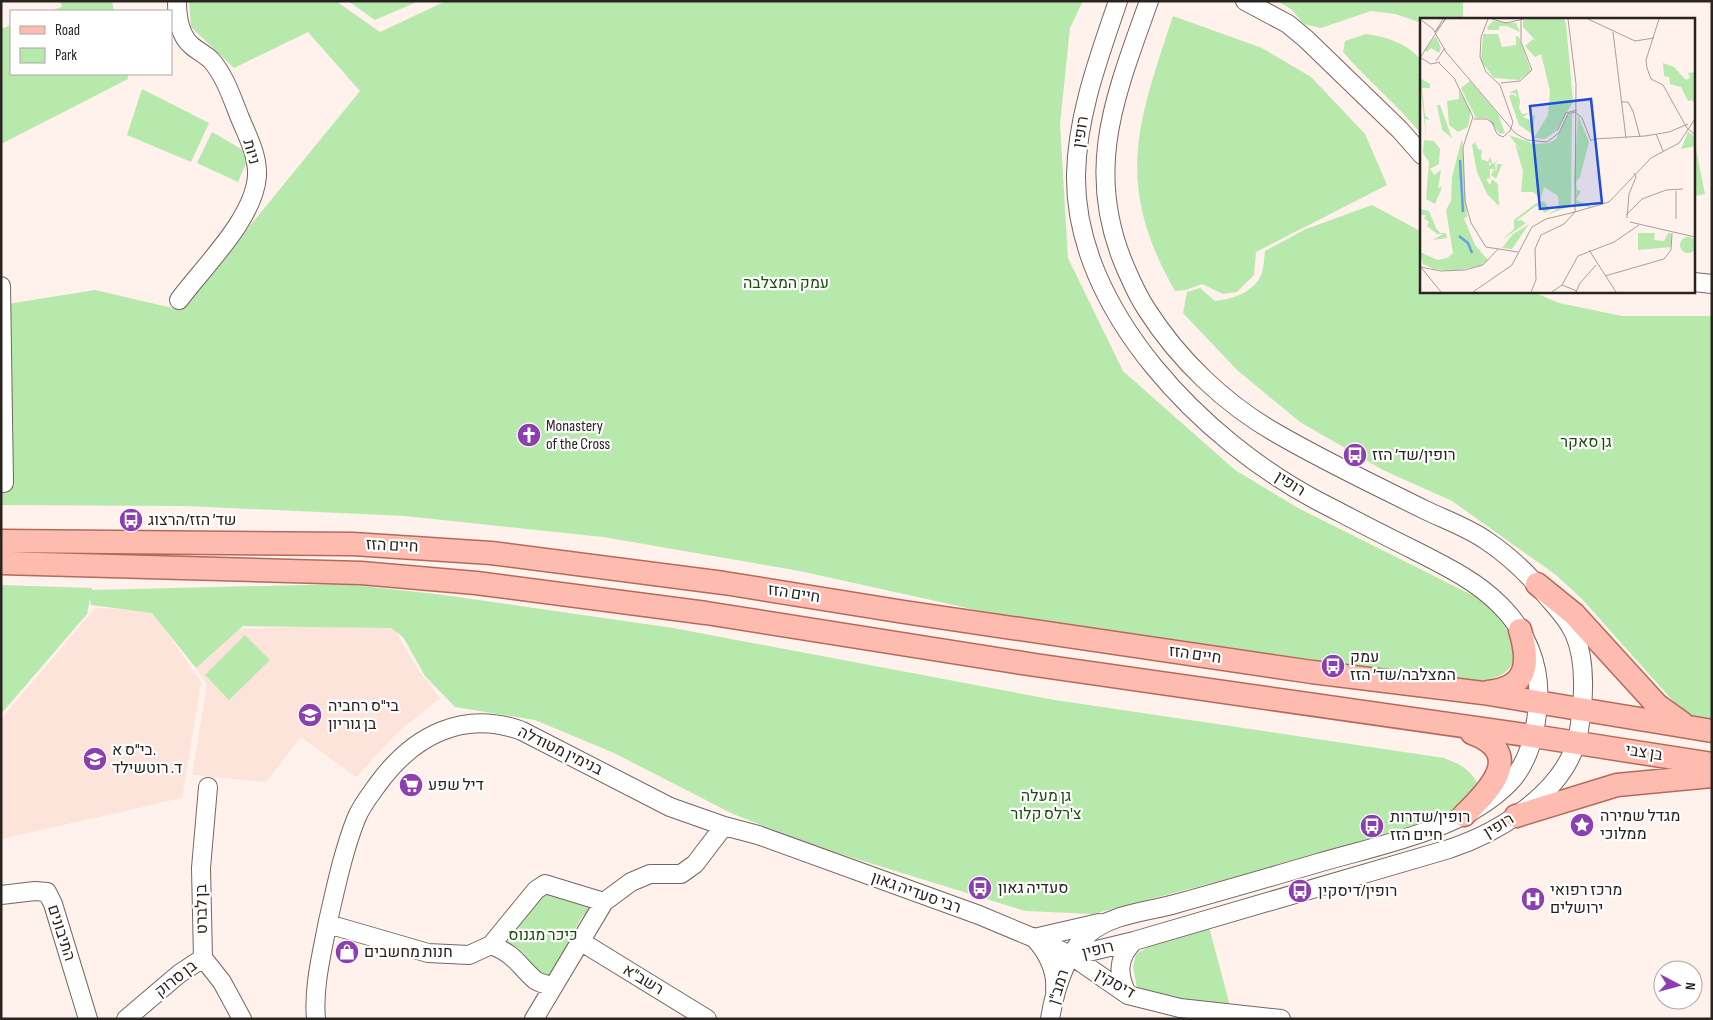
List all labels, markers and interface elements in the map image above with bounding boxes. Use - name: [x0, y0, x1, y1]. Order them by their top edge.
- legend: [10, 10, 172, 75]
- inset map: [1420, 18, 1696, 292]
- text: Road: [55, 21, 80, 40]
- text: Park: [55, 46, 77, 65]
- street label: רופין: [1069, 115, 1093, 149]
- street label: ניות: [239, 137, 263, 167]
- park label: עמק המצלבה: [743, 274, 829, 293]
- place label: Monastery of the Cross: [546, 417, 611, 454]
- church icon: Monastery of the Cross: [516, 422, 542, 448]
- park label: גן סאקר: [1560, 433, 1612, 452]
- bus stop icon: רופין/שד׳ הזז: [1342, 442, 1368, 468]
- place label: רופין/שד׳ הזז: [1372, 446, 1456, 465]
- street label: רופין: [1271, 467, 1309, 501]
- bus stop icon: שד׳ הזז/הרצוג: [118, 507, 144, 533]
- place label: שד׳ הזז/הרצוג: [148, 511, 237, 530]
- street label: חיים הזז: [365, 535, 419, 557]
- street label: חיים הזז: [766, 580, 822, 608]
- street label: חיים הזז: [1168, 642, 1222, 668]
- place label: עמק המצלבה/שד׳ הזז: [1350, 648, 1456, 685]
- bus stop icon: עמק המצלבה/שד׳ הזז: [1320, 653, 1346, 679]
- place label: בי"ס רחביה בן גוריון: [328, 697, 399, 734]
- school or university icon: בי"ס רחביה בן גוריון: [297, 702, 323, 728]
- street label: בנימין מטודלה: [515, 722, 606, 780]
- place label: בי"ס א. ד. רוטשילד: [112, 741, 182, 778]
- street label: בן צבי: [1624, 741, 1665, 765]
- school or university icon: בי"ס א. ד. רוטשילד: [82, 746, 108, 772]
- supermarket icon: דיל שפע: [398, 772, 424, 798]
- place label: דיל שפע: [428, 776, 484, 795]
- park label: גן מעלה צ'רלס קלור: [1011, 787, 1082, 824]
- place label: מגדל שמירה ממלוכי: [1600, 807, 1680, 844]
- place label: רופין/שדרות חיים הזז: [1390, 808, 1470, 845]
- street label: רופין: [1480, 810, 1518, 842]
- place icon: מגדל שמירה ממלוכי: [1569, 812, 1595, 838]
- bus stop icon: רופין/שדרות חיים הזז: [1359, 813, 1385, 839]
- street label: רבי סעדיה גאון: [869, 868, 963, 918]
- bus stop icon: סעדיה גאון: [967, 875, 993, 901]
- bus stop icon: רופין/דיסקין: [1287, 878, 1313, 904]
- place label: סעדיה גאון: [998, 879, 1068, 898]
- place label: מרכז רפואי ירושלים: [1550, 881, 1623, 918]
- place label: רופין/דיסקין: [1318, 882, 1397, 901]
- street label: בן לברט: [192, 883, 212, 934]
- hospital icon: מרכז רפואי ירושלים: [1520, 886, 1546, 912]
- street label: התיבונים: [43, 902, 79, 964]
- park label: כיכר מגנוס: [508, 926, 578, 945]
- street label: רופין: [1080, 937, 1116, 963]
- shop icon: חנות מחשבים: [334, 939, 360, 965]
- place label: חנות מחשבים: [364, 943, 453, 962]
- street label: בן סרוק: [151, 956, 201, 1001]
- north arrow: [1653, 960, 1703, 1010]
- street label: רשב"א: [619, 961, 667, 999]
- street label: דיסקין: [1092, 965, 1138, 1003]
- street label: רמב"ן: [1044, 967, 1074, 1007]
- text: N: [1682, 982, 1699, 991]

